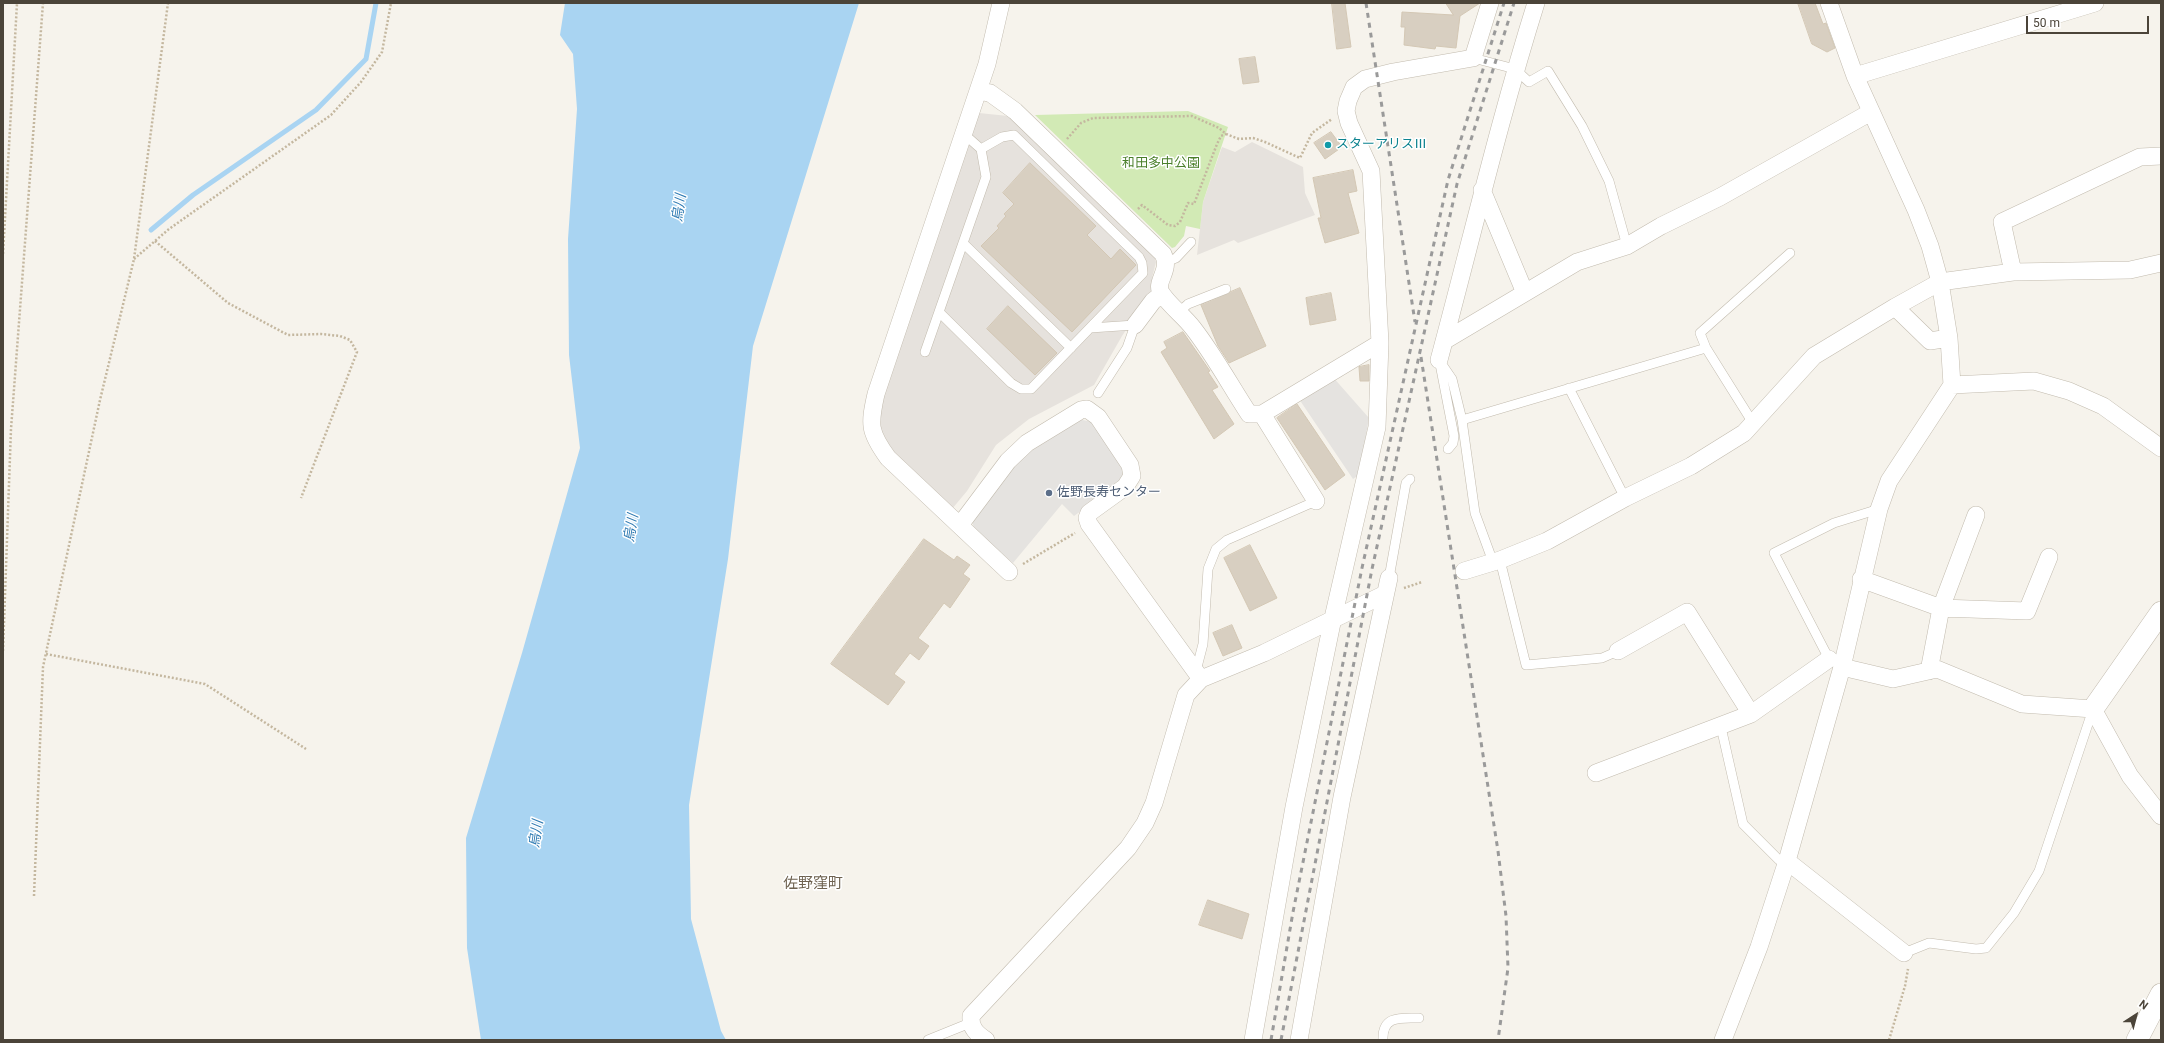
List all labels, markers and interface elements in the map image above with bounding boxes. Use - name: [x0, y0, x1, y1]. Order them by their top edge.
- scale bar: [2028, 8, 2151, 34]
- text: 50 m: [2033, 16, 2060, 30]
- place label: スターアリスⅢ: [1336, 137, 1427, 153]
- marker: スターアリスⅢ: [1323, 140, 1333, 150]
- park label: 和田多中公園: [1122, 156, 1200, 172]
- water label: 烏川: [670, 193, 690, 223]
- place label: 佐野長寿センター: [1057, 485, 1161, 501]
- marker: 佐野長寿センター: [1044, 488, 1054, 498]
- water label: 烏川: [622, 513, 642, 543]
- water label: 烏川: [527, 819, 547, 849]
- district label: 佐野窪町: [783, 875, 843, 893]
- north arrow: [2116, 995, 2156, 1035]
- text: N: [2136, 997, 2150, 1012]

